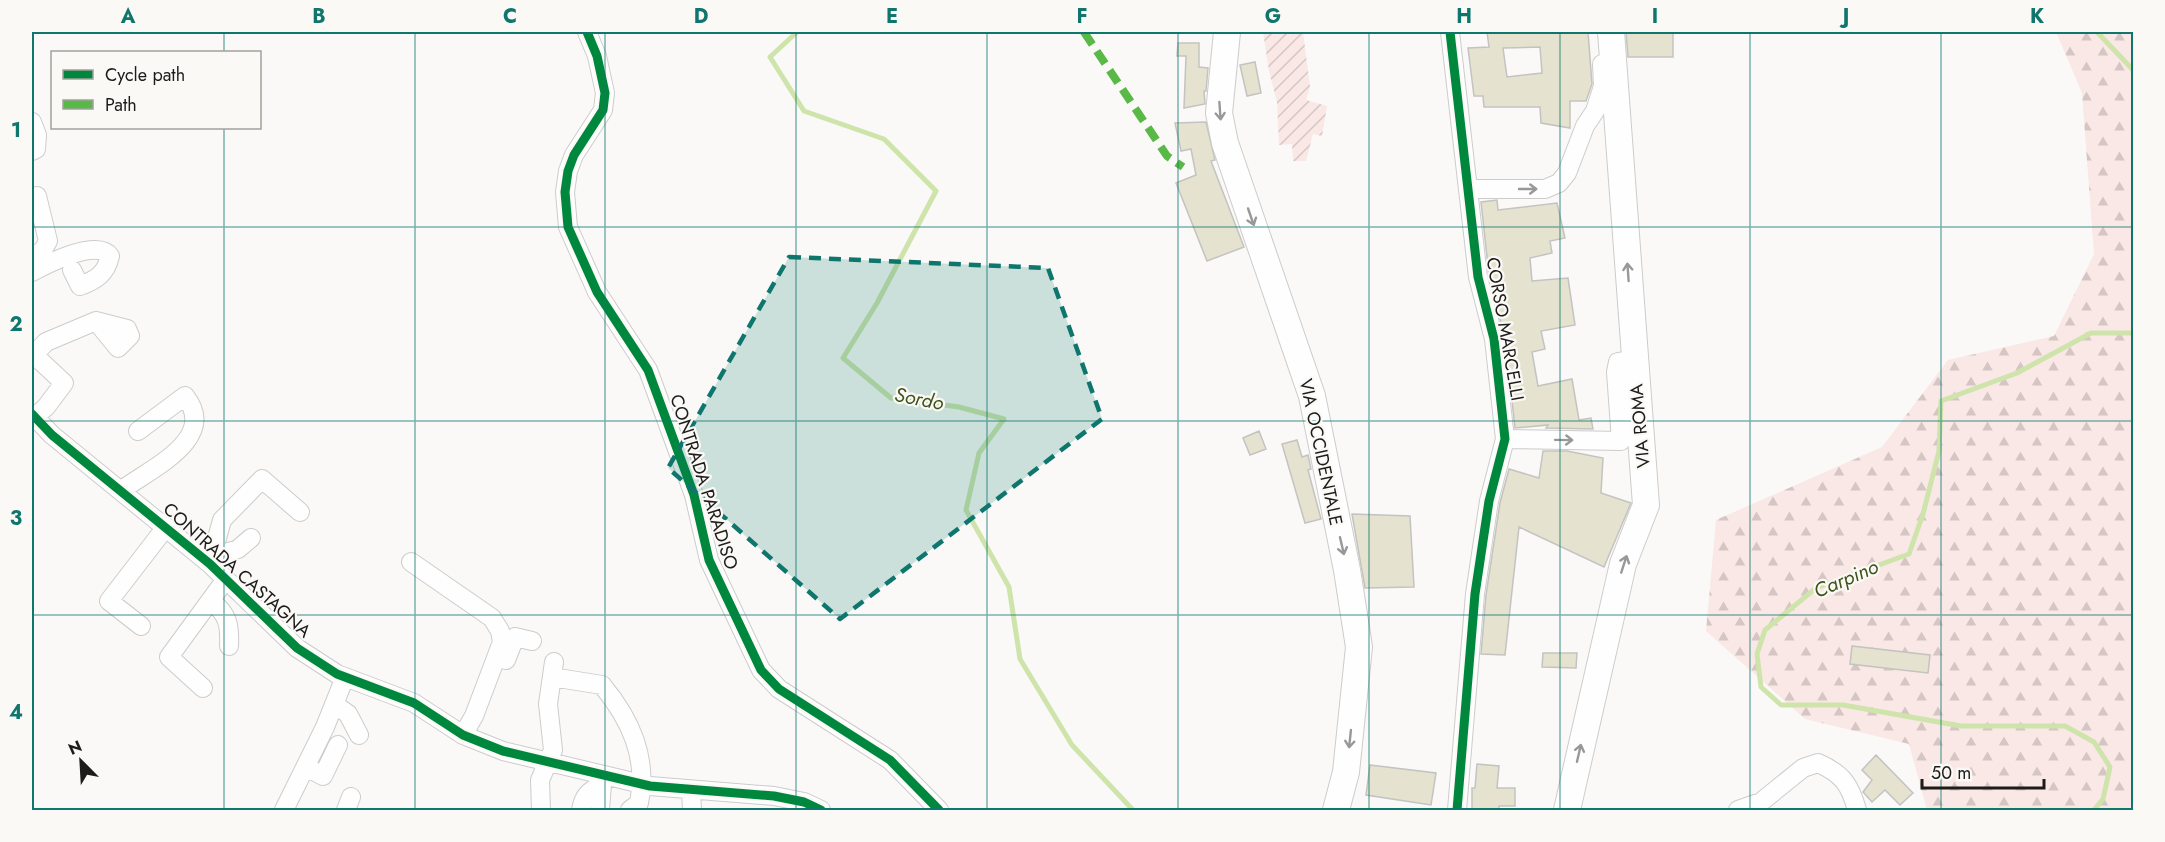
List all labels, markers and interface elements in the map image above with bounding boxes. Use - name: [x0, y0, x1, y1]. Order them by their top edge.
- text: A: [120, 2, 136, 31]
- text: B: [312, 2, 326, 31]
- text: C: [503, 2, 517, 31]
- text: D: [694, 2, 708, 31]
- text: E: [886, 2, 898, 31]
- text: F: [1076, 2, 1088, 31]
- text: G: [1265, 2, 1281, 31]
- text: H: [1456, 2, 1472, 31]
- text: I: [1652, 2, 1658, 31]
- text: J: [1839, 2, 1849, 31]
- text: K: [2030, 2, 2044, 31]
- legend: [51, 51, 261, 129]
- text: Cycle path: [105, 62, 185, 88]
- text: Path: [105, 92, 137, 118]
- one-way arrow: [1215, 101, 1226, 121]
- text: 1: [11, 116, 21, 145]
- one-way arrow: [1518, 183, 1538, 195]
- one-way arrow: [1246, 207, 1257, 226]
- street label: CORSO MARCELLI: [1480, 255, 1530, 403]
- one-way arrow: [1623, 263, 1634, 283]
- text: 2: [9, 310, 23, 339]
- street label: VIA OCCIDENTALE: [1293, 376, 1349, 528]
- water label: Sordo: [892, 380, 946, 418]
- street label: VIA ROMA: [1623, 383, 1657, 469]
- street label: CONTRADA PARADISO: [663, 391, 745, 573]
- one-way arrow: [1553, 434, 1573, 446]
- street label: CONTRADA CASTAGNA: [157, 496, 317, 644]
- text: 3: [10, 504, 22, 533]
- one-way arrow: [1336, 536, 1348, 555]
- water label: Carpino: [1809, 552, 1883, 606]
- one-way arrow: [1619, 555, 1630, 574]
- text: 4: [9, 698, 23, 727]
- one-way arrow: [1344, 728, 1355, 748]
- north arrow: [51, 731, 111, 791]
- text: N: [65, 735, 86, 761]
- one-way arrow: [1574, 744, 1585, 764]
- scale bar: [1922, 752, 2044, 790]
- text: 50 m: [1931, 760, 1971, 786]

